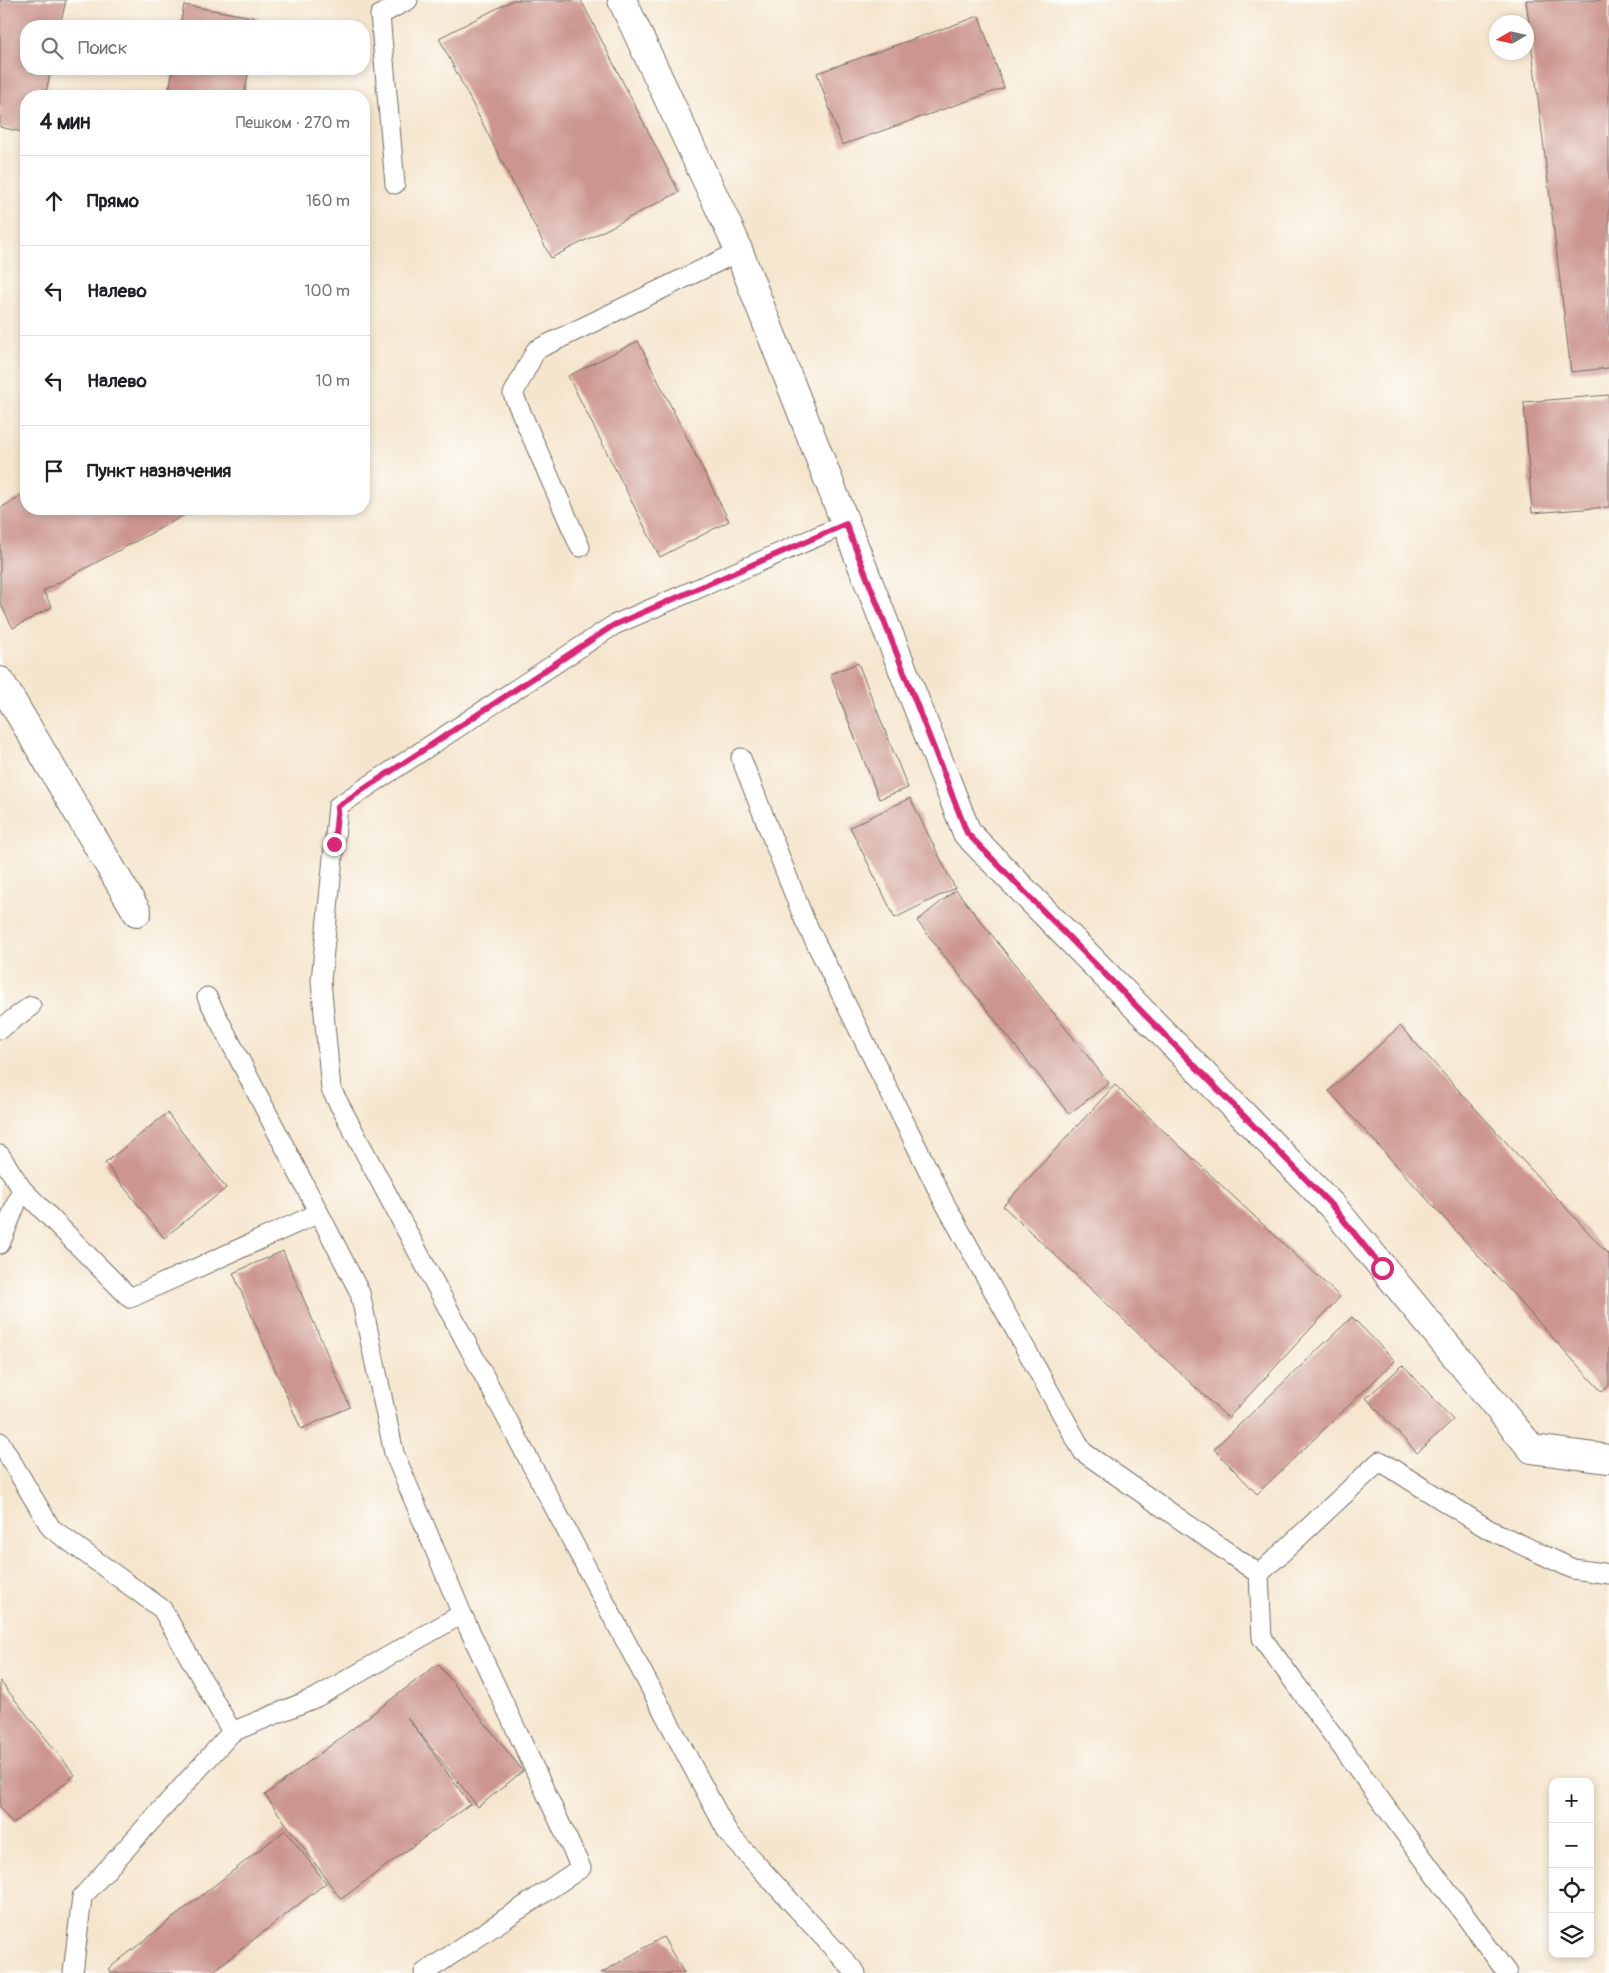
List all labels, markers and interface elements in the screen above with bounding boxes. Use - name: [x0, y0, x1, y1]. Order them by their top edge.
- north arrow: [1489, 15, 1534, 60]
- search box: [20, 20, 370, 75]
- icon: search: [38, 34, 66, 62]
- text: Поиск: [78, 36, 128, 60]
- text: 4 мин: [40, 109, 90, 136]
- text: Пешком · 270 m: [236, 113, 350, 133]
- icon: ahead: [40, 187, 68, 215]
- text: Прямо: [87, 189, 139, 213]
- text: 160 m: [306, 191, 350, 211]
- icon: left: [40, 277, 68, 305]
- text: Налево: [87, 279, 147, 303]
- text: 100 m: [304, 281, 350, 301]
- icon: left: [40, 367, 68, 395]
- text: Налево: [87, 369, 147, 393]
- text: 10 m: [315, 371, 350, 391]
- icon: arrive: [40, 457, 68, 485]
- text: Пункт назначения: [87, 459, 231, 483]
- route end: [323, 833, 346, 856]
- route start: [1371, 1257, 1394, 1280]
- map controls: [1549, 1778, 1594, 1958]
- button: +: [1549, 1778, 1594, 1823]
- button: −: [1549, 1823, 1594, 1868]
- button: locate: [1549, 1868, 1594, 1913]
- button: layers: [1549, 1913, 1594, 1958]

